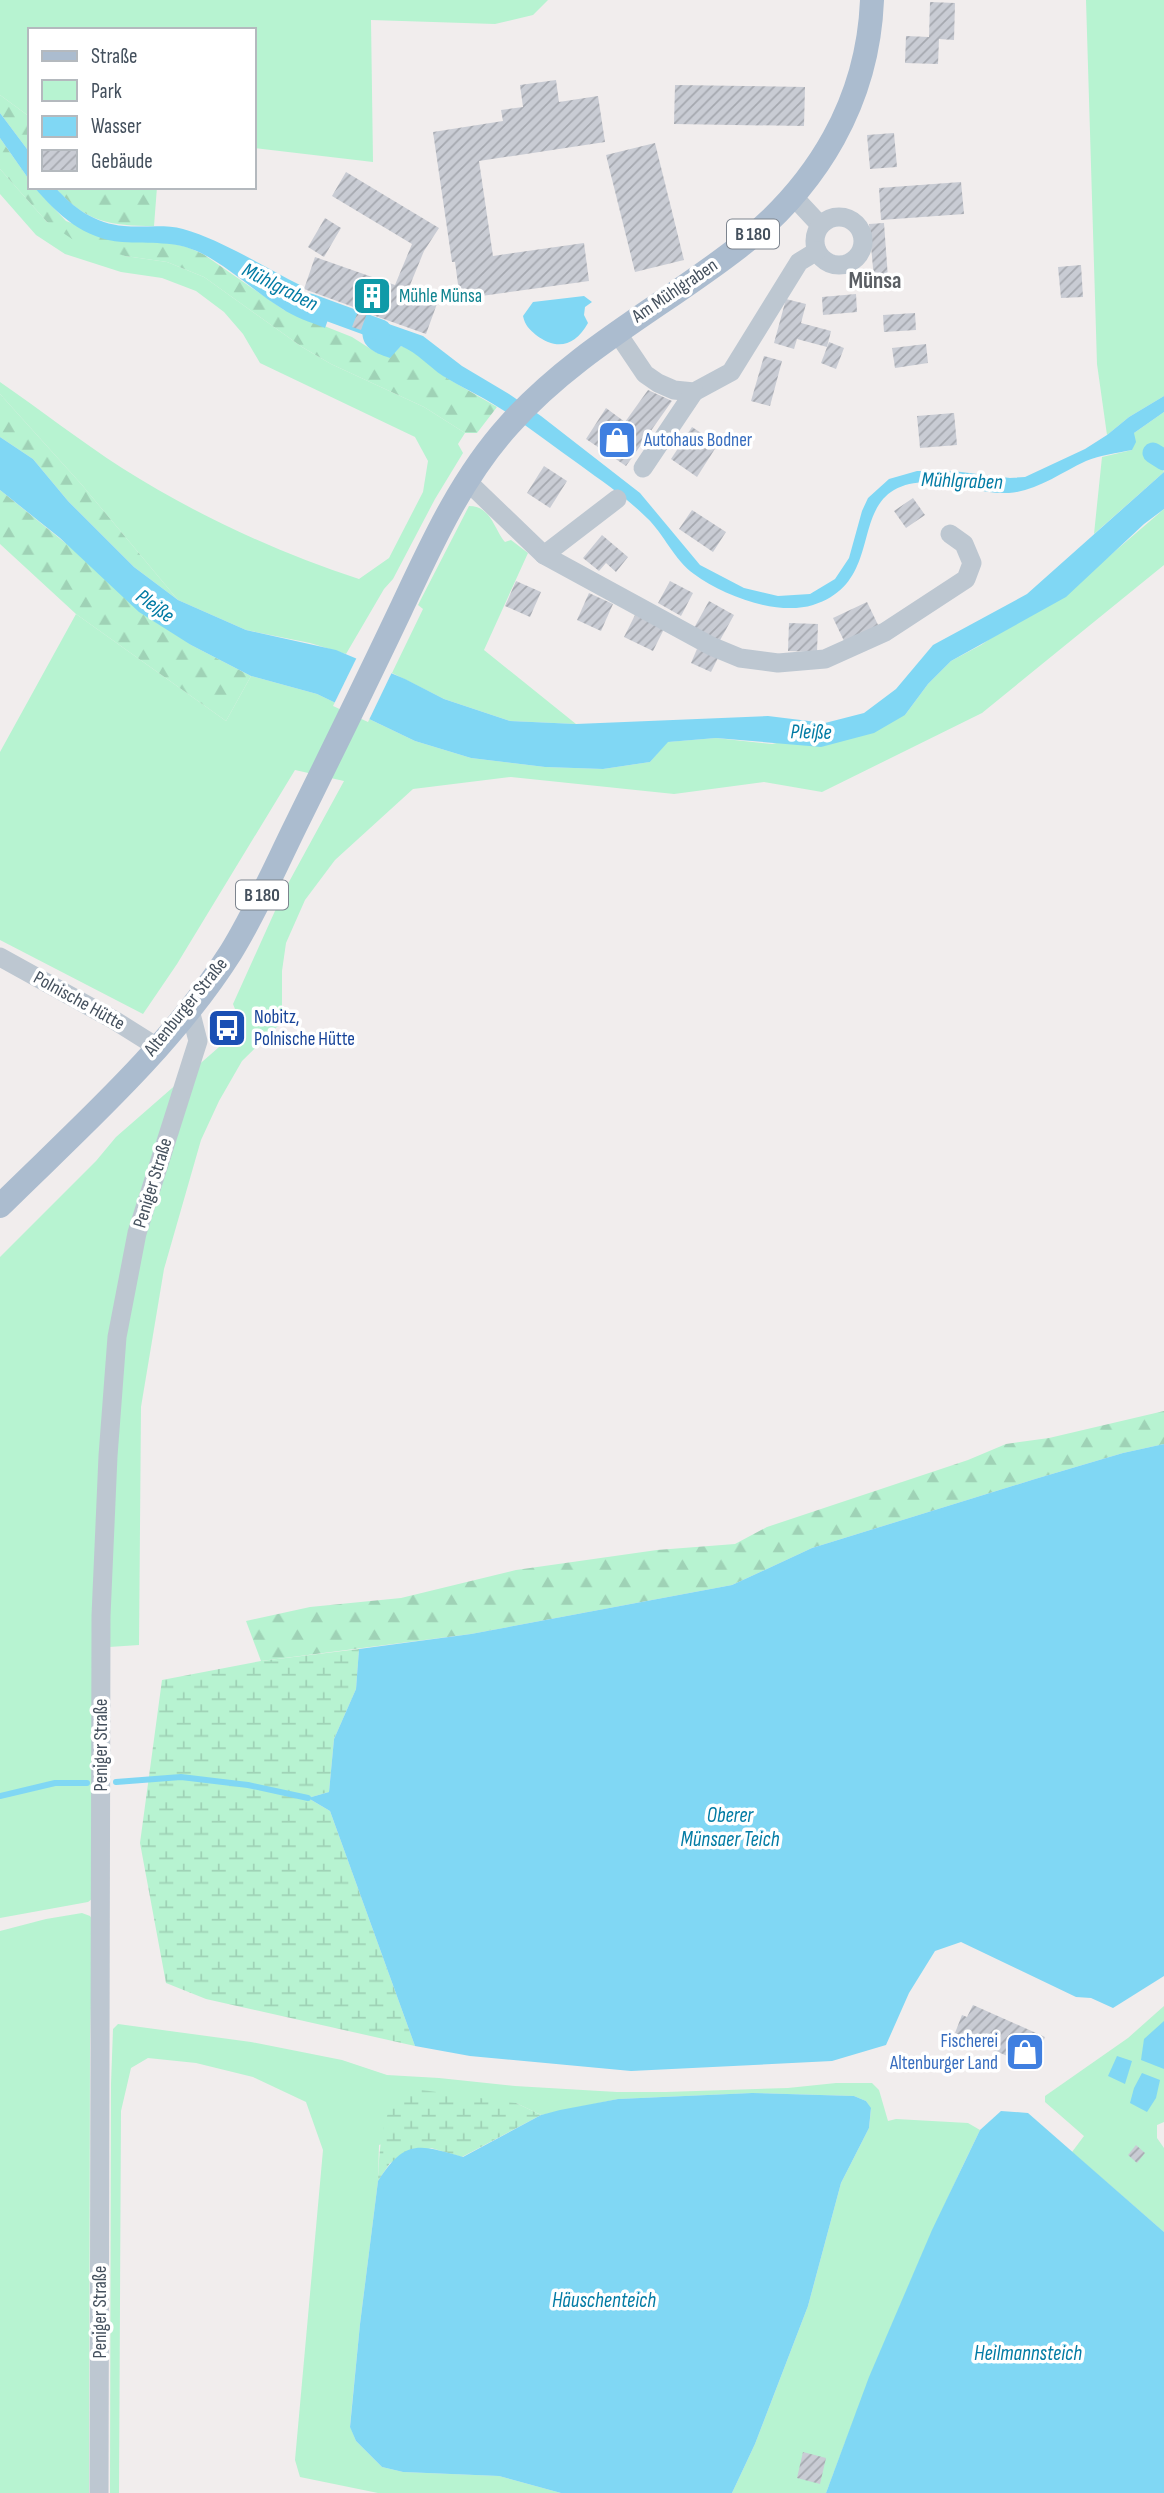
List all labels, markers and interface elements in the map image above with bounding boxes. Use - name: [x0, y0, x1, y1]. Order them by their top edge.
- legend: [28, 28, 256, 189]
- text: Straße: [91, 44, 137, 69]
- text: Park: [91, 79, 122, 104]
- text: Wasser: [91, 114, 142, 139]
- text: Gebäude: [91, 149, 153, 174]
- road number: B 180: [727, 220, 779, 248]
- street label: Am Mühlgraben: [627, 254, 722, 329]
- water label: Mühlgraben: [238, 257, 322, 317]
- district label: Münsa: [848, 267, 902, 295]
- building icon: Mühle Münsa: [351, 275, 393, 317]
- place label: Mühle Münsa: [399, 285, 482, 308]
- shop icon: Autohaus Bodner: [596, 419, 638, 461]
- place label: Autohaus Bodner: [643, 429, 753, 452]
- water label: Mühlgraben: [921, 467, 1003, 495]
- water label: Pleiße: [131, 584, 179, 628]
- water label: Pleiße: [790, 719, 832, 745]
- road number: B 180: [236, 880, 288, 910]
- street label: Altenburger Straße: [139, 953, 233, 1062]
- street label: Polnische Hütte: [29, 966, 129, 1036]
- place label: Nobitz, Polnische Hütte: [254, 1006, 355, 1051]
- bus stop icon: Nobitz, Polnische Hütte: [206, 1007, 248, 1049]
- street label: Peniger Straße: [128, 1135, 178, 1231]
- street label: Peniger Straße: [90, 1699, 113, 1791]
- water label: Oberer Münsaer Teich: [681, 1803, 780, 1852]
- place label: Fischerei Altenburger Land: [889, 2030, 998, 2075]
- shop icon: Fischerei Altenburger Land: [1004, 2031, 1046, 2073]
- street label: Peniger Straße: [89, 2266, 112, 2358]
- water label: Häuschenteich: [552, 2288, 656, 2313]
- water label: Heilmannsteich: [974, 2341, 1082, 2366]

